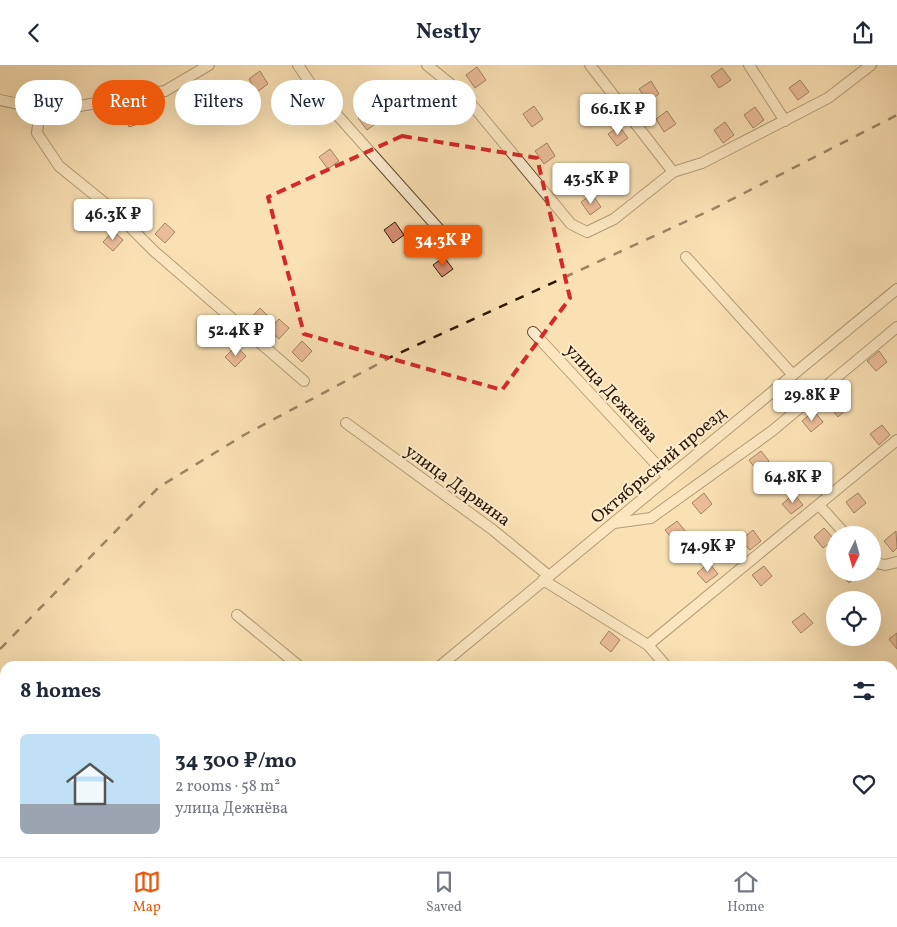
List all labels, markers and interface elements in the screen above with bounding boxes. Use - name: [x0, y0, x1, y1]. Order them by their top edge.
- text: Nestly: [416, 17, 481, 48]
- icon: back: [20, 19, 48, 47]
- icon: share: [849, 19, 877, 47]
- chip: Buy: [15, 80, 82, 125]
- chip: Rent: [92, 80, 165, 125]
- chip: Filters: [175, 80, 261, 125]
- chip: New: [271, 80, 343, 125]
- chip: Apartment: [353, 80, 476, 125]
- pin: 66.1K ₽: [572, 93, 664, 136]
- text: 66.1K ₽: [591, 99, 645, 121]
- pin: 43.5K ₽: [545, 163, 637, 205]
- text: 43.5K ₽: [563, 168, 619, 190]
- pin: 46.3K ₽: [67, 199, 159, 241]
- text: 46.3K ₽: [85, 204, 141, 226]
- pin: 34.3K ₽: [397, 225, 489, 267]
- text: 34.3K ₽: [415, 230, 471, 252]
- pin: 52.4K ₽: [190, 315, 282, 357]
- text: 52.4K ₽: [208, 320, 264, 342]
- street label: улица Дежнёва: [558, 339, 663, 449]
- pin: 29.8K ₽: [766, 379, 858, 422]
- text: 29.8K ₽: [784, 385, 840, 407]
- street label: Октябрьский проезд: [586, 402, 732, 530]
- street label: улица Дарвина: [399, 439, 515, 533]
- pin: 64.8K ₽: [747, 461, 839, 504]
- text: 64.8K ₽: [764, 467, 822, 489]
- north arrow: [826, 526, 881, 581]
- map controls: [826, 526, 881, 646]
- pin: 74.9K ₽: [662, 531, 754, 573]
- text: 74.9K ₽: [680, 536, 736, 558]
- button: locate: [826, 591, 881, 646]
- text: 8 homes: [20, 677, 101, 706]
- icon: filters: [850, 677, 878, 705]
- text: 34 300 ₽/mo: [175, 747, 297, 776]
- icon: home: [60, 754, 120, 814]
- icon: heart: [850, 770, 878, 798]
- text: 2 rooms · 58 m²: [175, 776, 280, 798]
- text: улица Дежнёва: [175, 798, 288, 820]
- tab: Map: [133, 868, 161, 917]
- tab: Saved: [426, 868, 462, 917]
- tab: Home: [727, 868, 764, 917]

